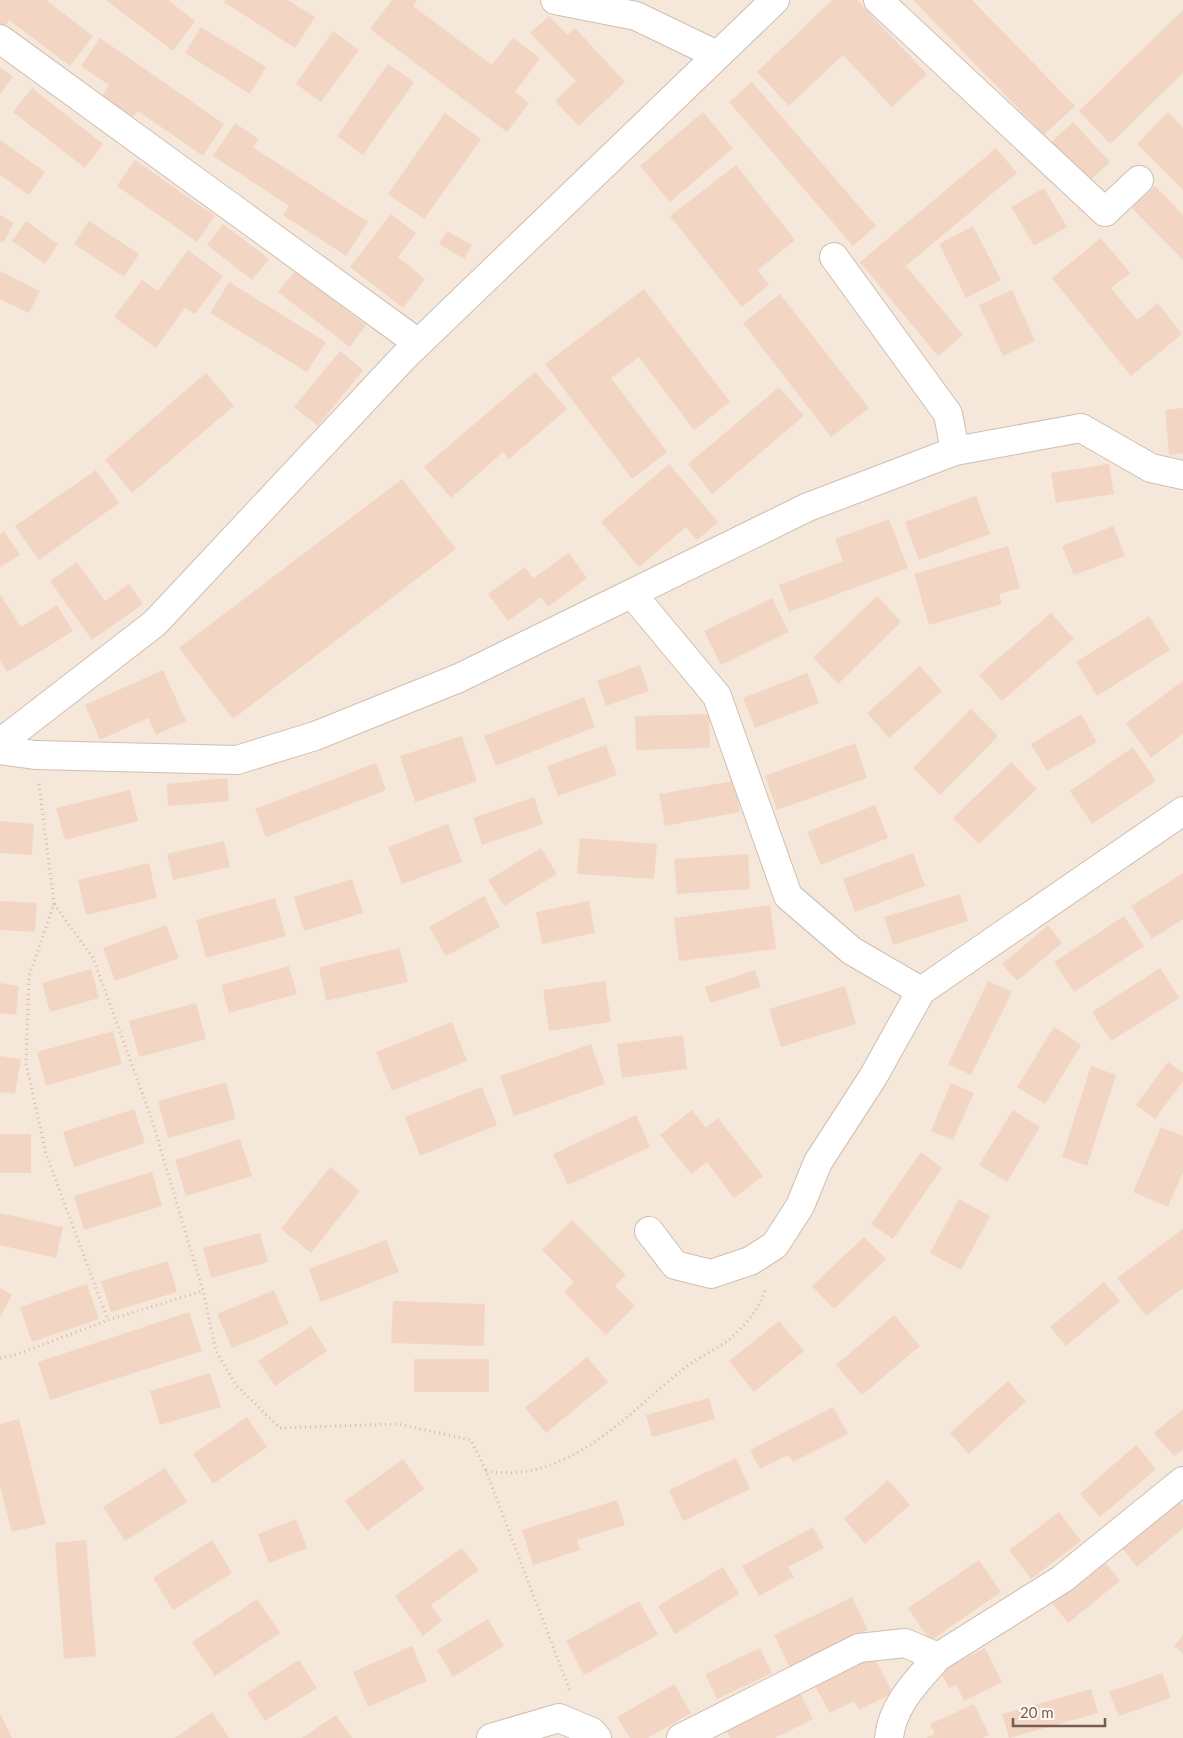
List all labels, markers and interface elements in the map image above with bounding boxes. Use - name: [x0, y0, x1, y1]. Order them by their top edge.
- scale bar: [1013, 1696, 1106, 1728]
- text: 20 m: [1020, 1703, 1054, 1721]

